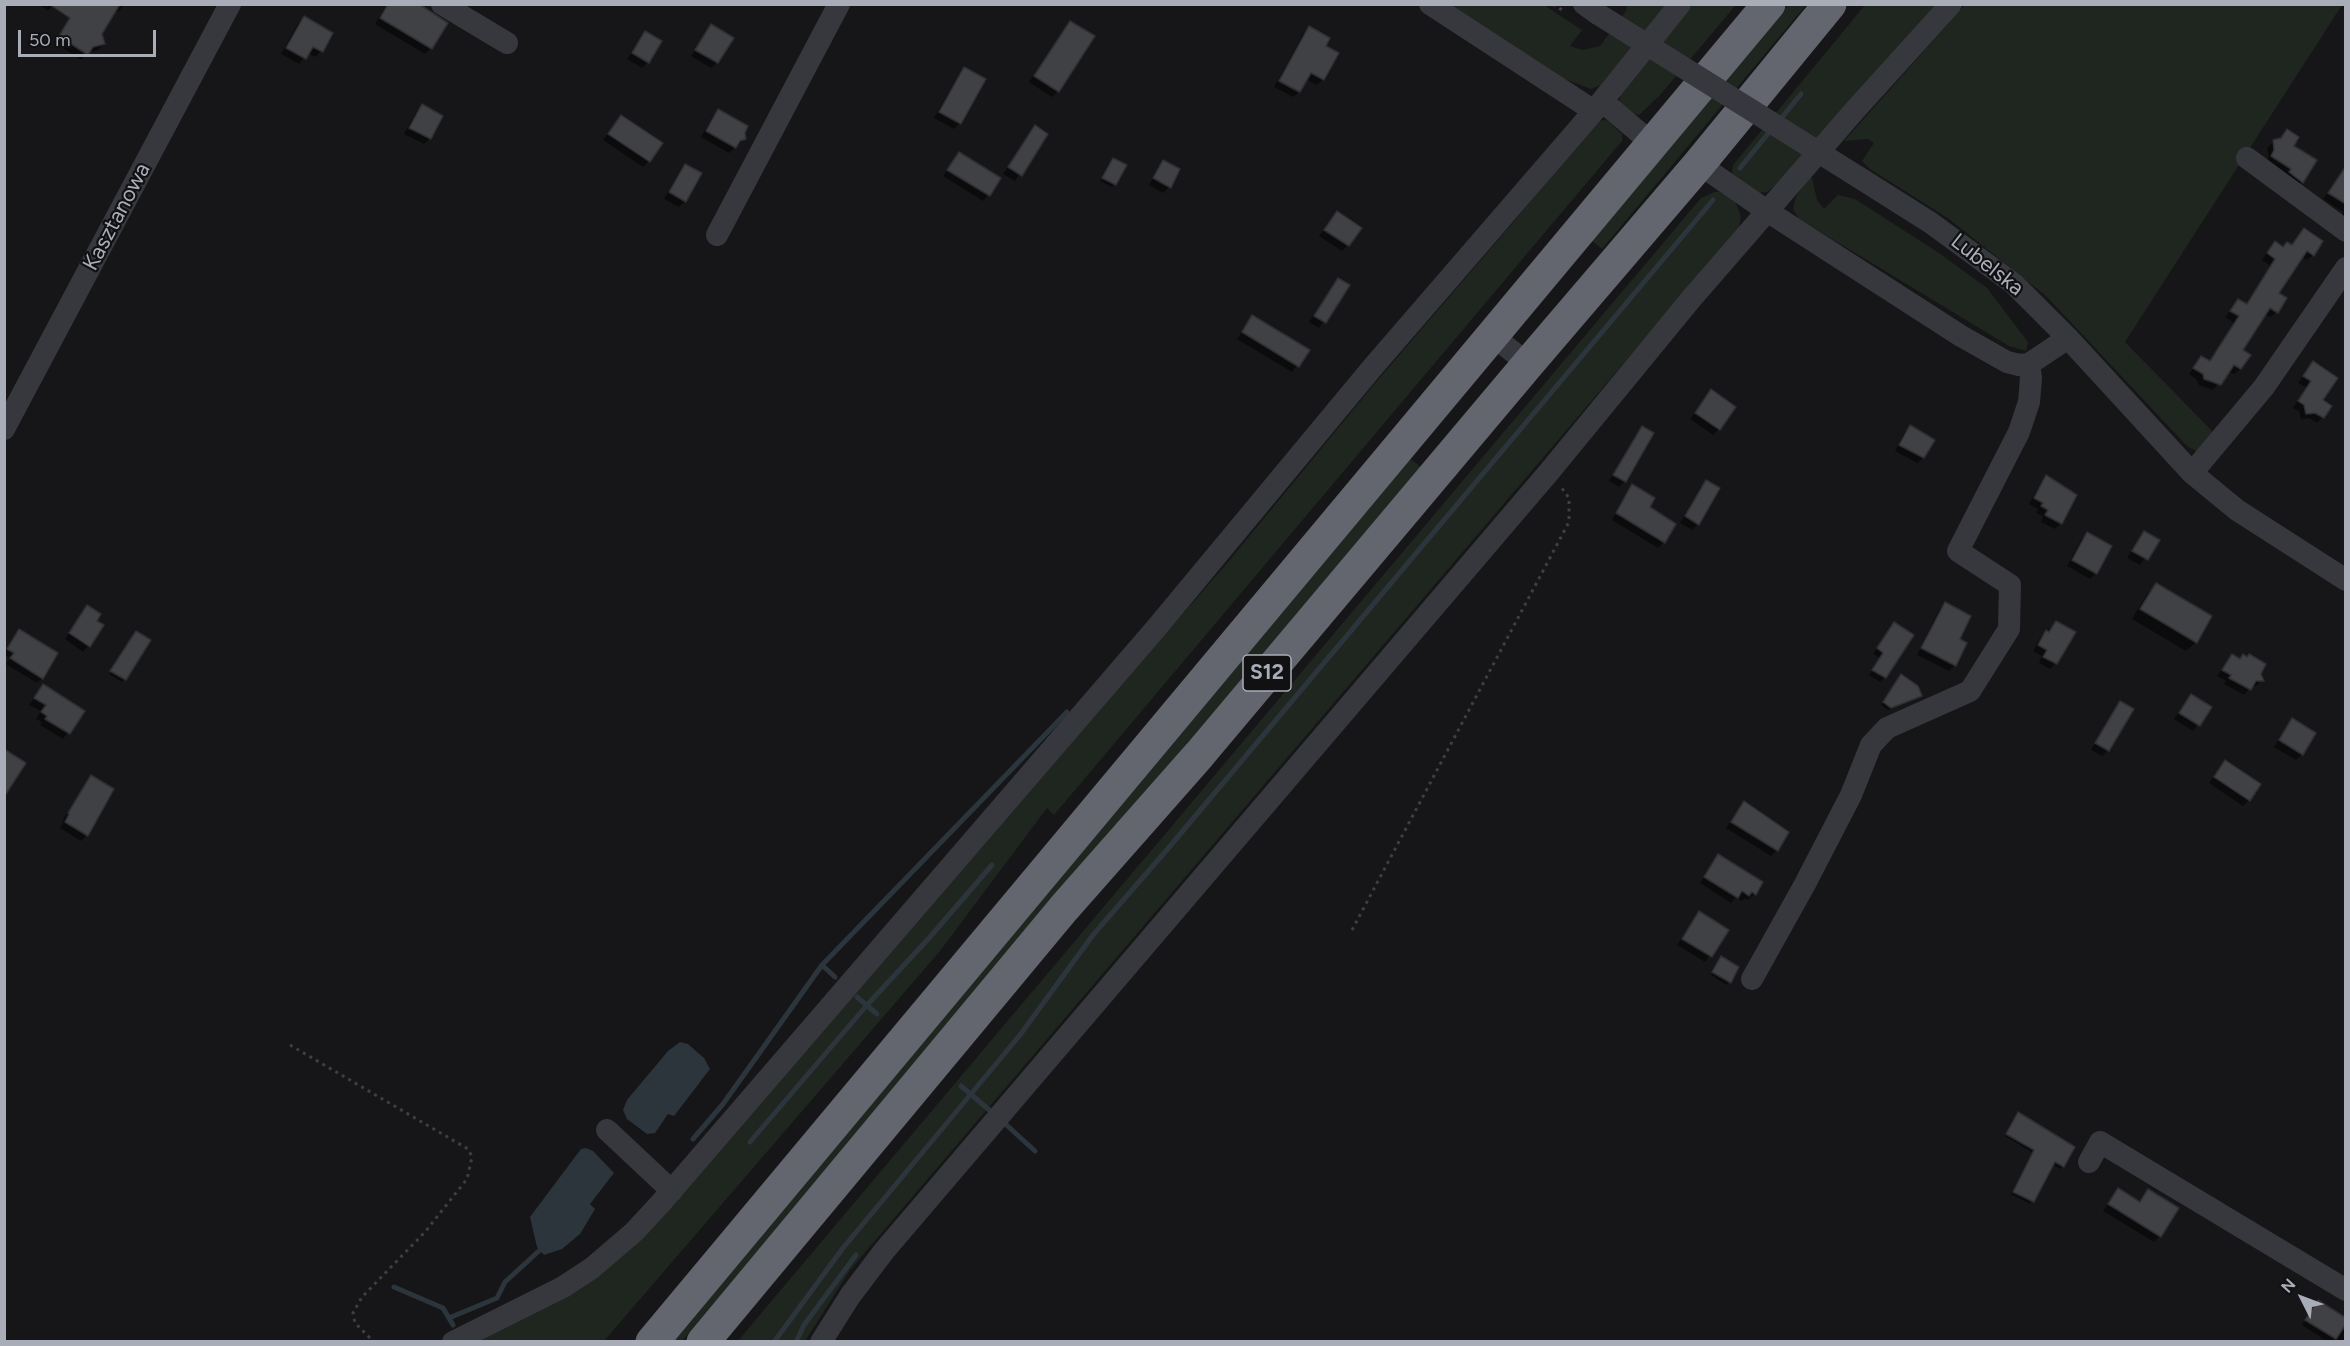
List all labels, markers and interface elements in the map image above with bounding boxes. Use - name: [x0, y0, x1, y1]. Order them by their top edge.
- scale bar: [21, 18, 159, 56]
- text: 50 m: [29, 29, 71, 51]
- street label: Kasztanowa: [78, 159, 156, 275]
- street label: Lubelska: [1945, 228, 2029, 302]
- road number: S12: [1243, 655, 1291, 691]
- north arrow: [2272, 1268, 2332, 1328]
- text: N: [2277, 1275, 2299, 1297]

